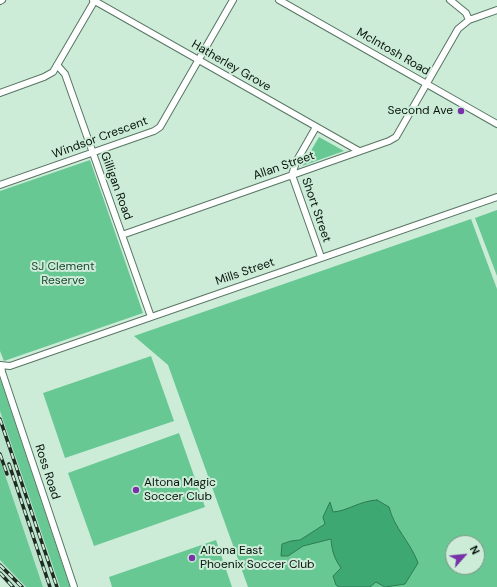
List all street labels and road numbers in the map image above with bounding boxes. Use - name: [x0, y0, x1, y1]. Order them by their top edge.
- street label: McIntosh Road: [354, 25, 432, 79]
- street label: Hatherley Grove: [189, 37, 273, 95]
- street label: Windsor Crescent: [50, 114, 150, 162]
- street label: Allan Street: [251, 149, 317, 183]
- street label: Gilligan Road: [97, 150, 135, 222]
- street label: Short Street: [298, 176, 334, 244]
- street label: Mills Street: [214, 255, 276, 289]
- street label: Ross Road: [31, 443, 63, 501]

